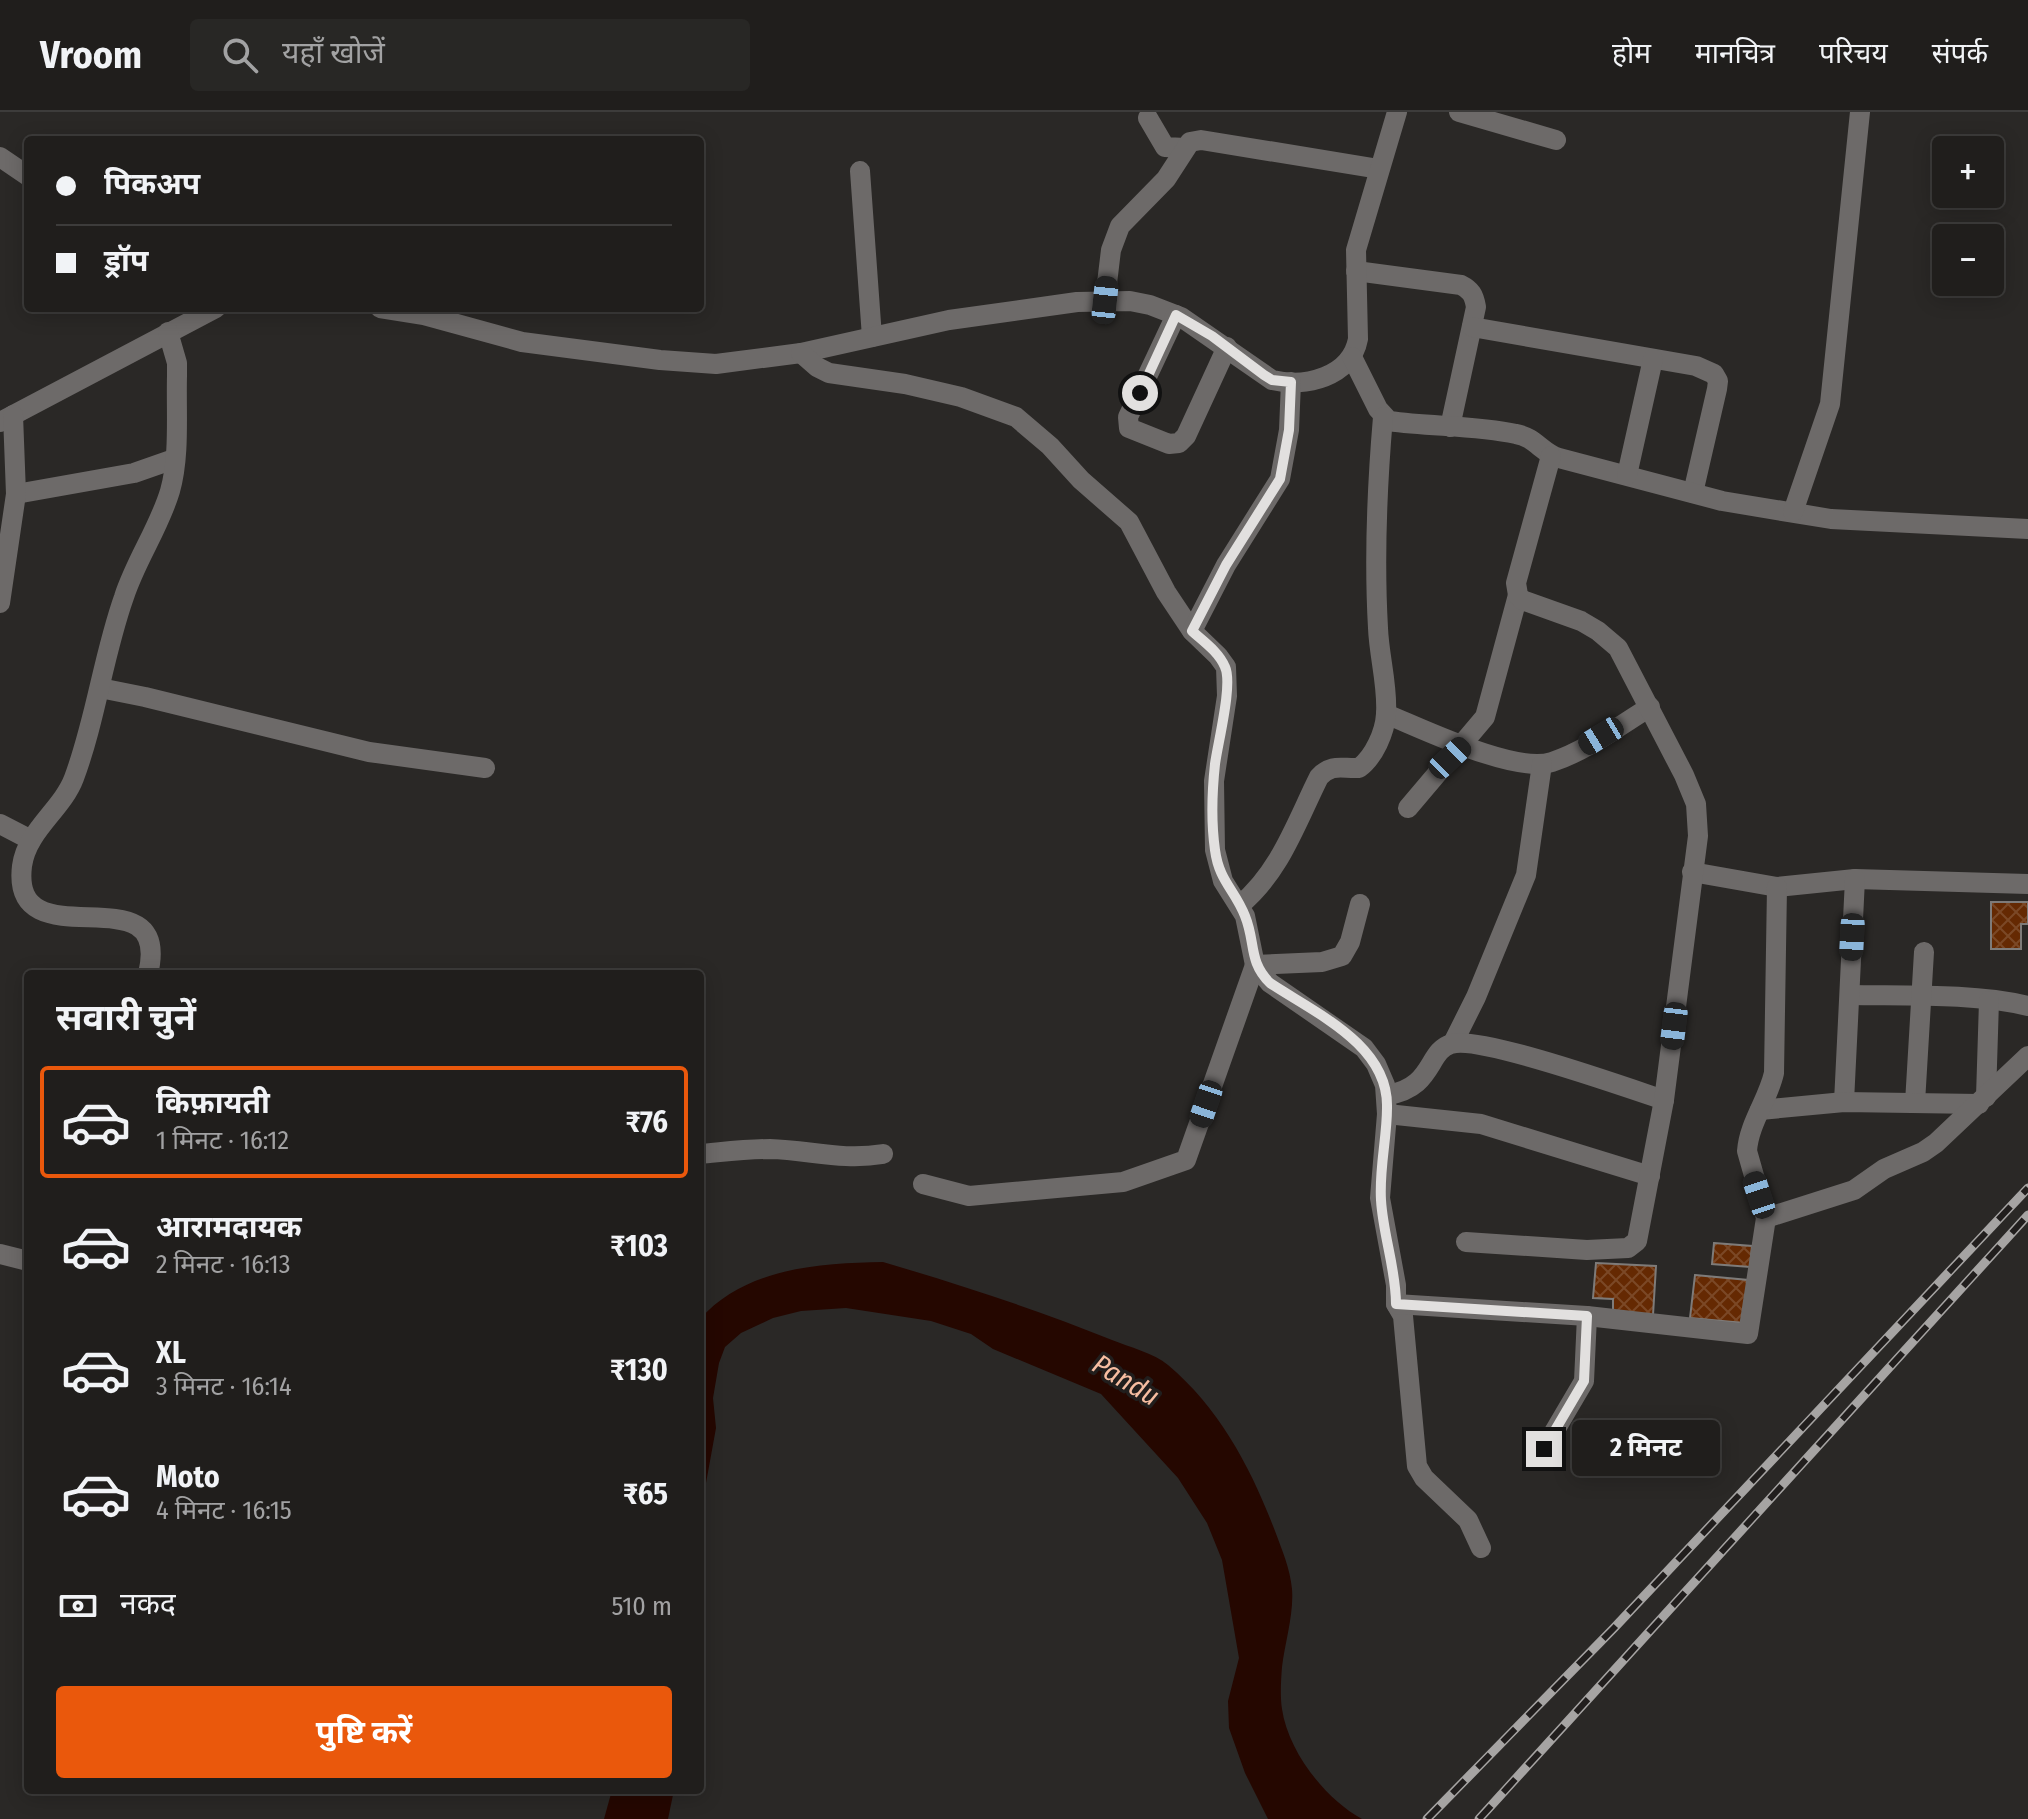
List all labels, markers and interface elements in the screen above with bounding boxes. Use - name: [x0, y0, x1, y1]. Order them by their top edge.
- search box: [190, 19, 750, 91]
- text: Vroom: [40, 32, 142, 78]
- icon: search: [218, 33, 262, 77]
- text: यहाँ खोजें: [282, 35, 385, 71]
- text: होम: [1612, 37, 1651, 70]
- text: मानचित्र: [1695, 37, 1775, 70]
- text: परिचय: [1819, 37, 1888, 70]
- text: संपर्क: [1932, 37, 1988, 70]
- map controls: [1932, 136, 2004, 296]
- button: +: [1932, 136, 2004, 208]
- text: पिकअप: [104, 166, 200, 202]
- button: −: [1932, 224, 2004, 296]
- text: ड्रॉप: [104, 243, 148, 279]
- car: [1091, 275, 1119, 325]
- route start: [1122, 375, 1158, 411]
- car: [1574, 713, 1628, 759]
- car: [1424, 733, 1476, 783]
- car: [1839, 912, 1865, 962]
- text: सवारी चुनें: [56, 996, 196, 1040]
- car: [1659, 1001, 1689, 1051]
- car: [1187, 1077, 1225, 1131]
- text: किफ़ायती: [156, 1085, 270, 1121]
- icon: car: [60, 1086, 132, 1158]
- text: ₹76: [625, 1104, 668, 1140]
- text: 1 मिनट · 16:12: [156, 1125, 289, 1156]
- car: [1740, 1168, 1778, 1222]
- text: आरामदायक: [156, 1209, 302, 1245]
- icon: car: [60, 1210, 132, 1282]
- text: ₹103: [610, 1228, 668, 1264]
- text: 2 मिनट · 16:13: [156, 1249, 290, 1280]
- icon: car: [60, 1334, 132, 1406]
- text: XL: [156, 1335, 186, 1371]
- water label: Pandu: [1087, 1347, 1165, 1413]
- text: ₹130: [610, 1352, 668, 1388]
- text: 3 मिनट · 16:14: [156, 1371, 292, 1402]
- callout: 2 मिनट: [1572, 1421, 1720, 1477]
- route end: [1526, 1431, 1562, 1467]
- text: 2 मिनट: [1610, 1432, 1682, 1463]
- icon: car: [60, 1458, 132, 1530]
- text: Moto: [156, 1459, 220, 1495]
- text: ₹65: [623, 1476, 668, 1512]
- text: 4 मिनट · 16:15: [156, 1495, 292, 1526]
- icon: cash: [56, 1584, 100, 1628]
- text: नकद: [120, 1586, 176, 1622]
- text: 510 m: [612, 1591, 672, 1622]
- button: पुष्टि करें: [56, 1686, 672, 1778]

